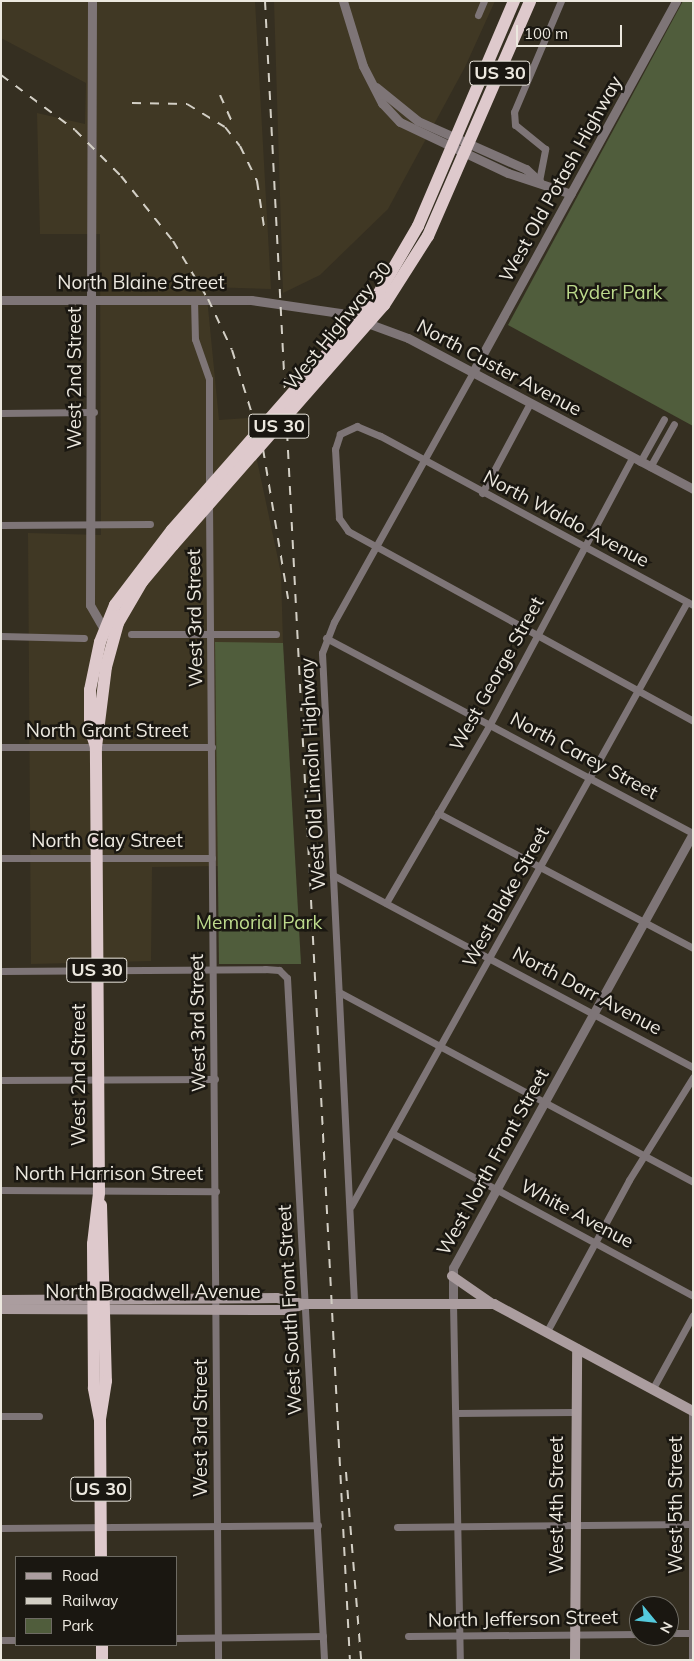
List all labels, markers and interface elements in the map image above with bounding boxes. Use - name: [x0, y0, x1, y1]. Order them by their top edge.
- scale bar: [519, 15, 625, 47]
- text: 100 m: [524, 24, 568, 43]
- road number: US 30: [469, 58, 531, 88]
- street label: West Old Potash Highway: [495, 72, 627, 286]
- street label: West Highway 30: [279, 257, 397, 395]
- street label: North Blaine Street: [57, 272, 225, 294]
- park label: Ryder Park: [566, 282, 662, 304]
- street label: West 2nd Street: [64, 307, 86, 449]
- street label: North Custer Avenue: [413, 315, 585, 421]
- road number: US 30: [248, 411, 310, 442]
- street label: North Waldo Avenue: [479, 466, 653, 572]
- street label: West 3rd Street: [182, 549, 208, 687]
- street label: West George Street: [445, 593, 549, 755]
- street label: West Old Lincoln Highway: [296, 657, 330, 891]
- street label: North Carey Street: [506, 707, 662, 805]
- street label: North Grant Street: [26, 720, 188, 742]
- street label: West Blake Street: [458, 823, 554, 971]
- street label: North Clay Street: [31, 830, 183, 852]
- park label: Memorial Park: [196, 912, 322, 934]
- street label: North Darr Avenue: [508, 942, 666, 1040]
- road number: US 30: [66, 954, 128, 986]
- street label: West 3rd Street: [185, 954, 211, 1092]
- street label: West 2nd Street: [68, 1004, 90, 1146]
- street label: West North Front Street: [432, 1065, 554, 1259]
- street label: North Harrison Street: [15, 1163, 203, 1185]
- street label: White Avenue: [517, 1175, 637, 1253]
- street label: West South Front Street: [273, 1204, 307, 1416]
- street label: North Broadwell Avenue: [45, 1281, 261, 1303]
- street label: West 3rd Street: [190, 1359, 212, 1497]
- street label: West 4th Street: [546, 1436, 568, 1574]
- street label: West 5th Street: [665, 1436, 687, 1574]
- road number: US 30: [70, 1474, 132, 1505]
- legend: [15, 1556, 178, 1646]
- text: Road: [62, 1566, 99, 1585]
- text: Railway: [62, 1591, 118, 1610]
- north arrow: [629, 1596, 679, 1646]
- street label: North Jefferson Street: [428, 1606, 618, 1632]
- text: Park: [62, 1616, 94, 1635]
- text: N: [656, 1619, 677, 1636]

